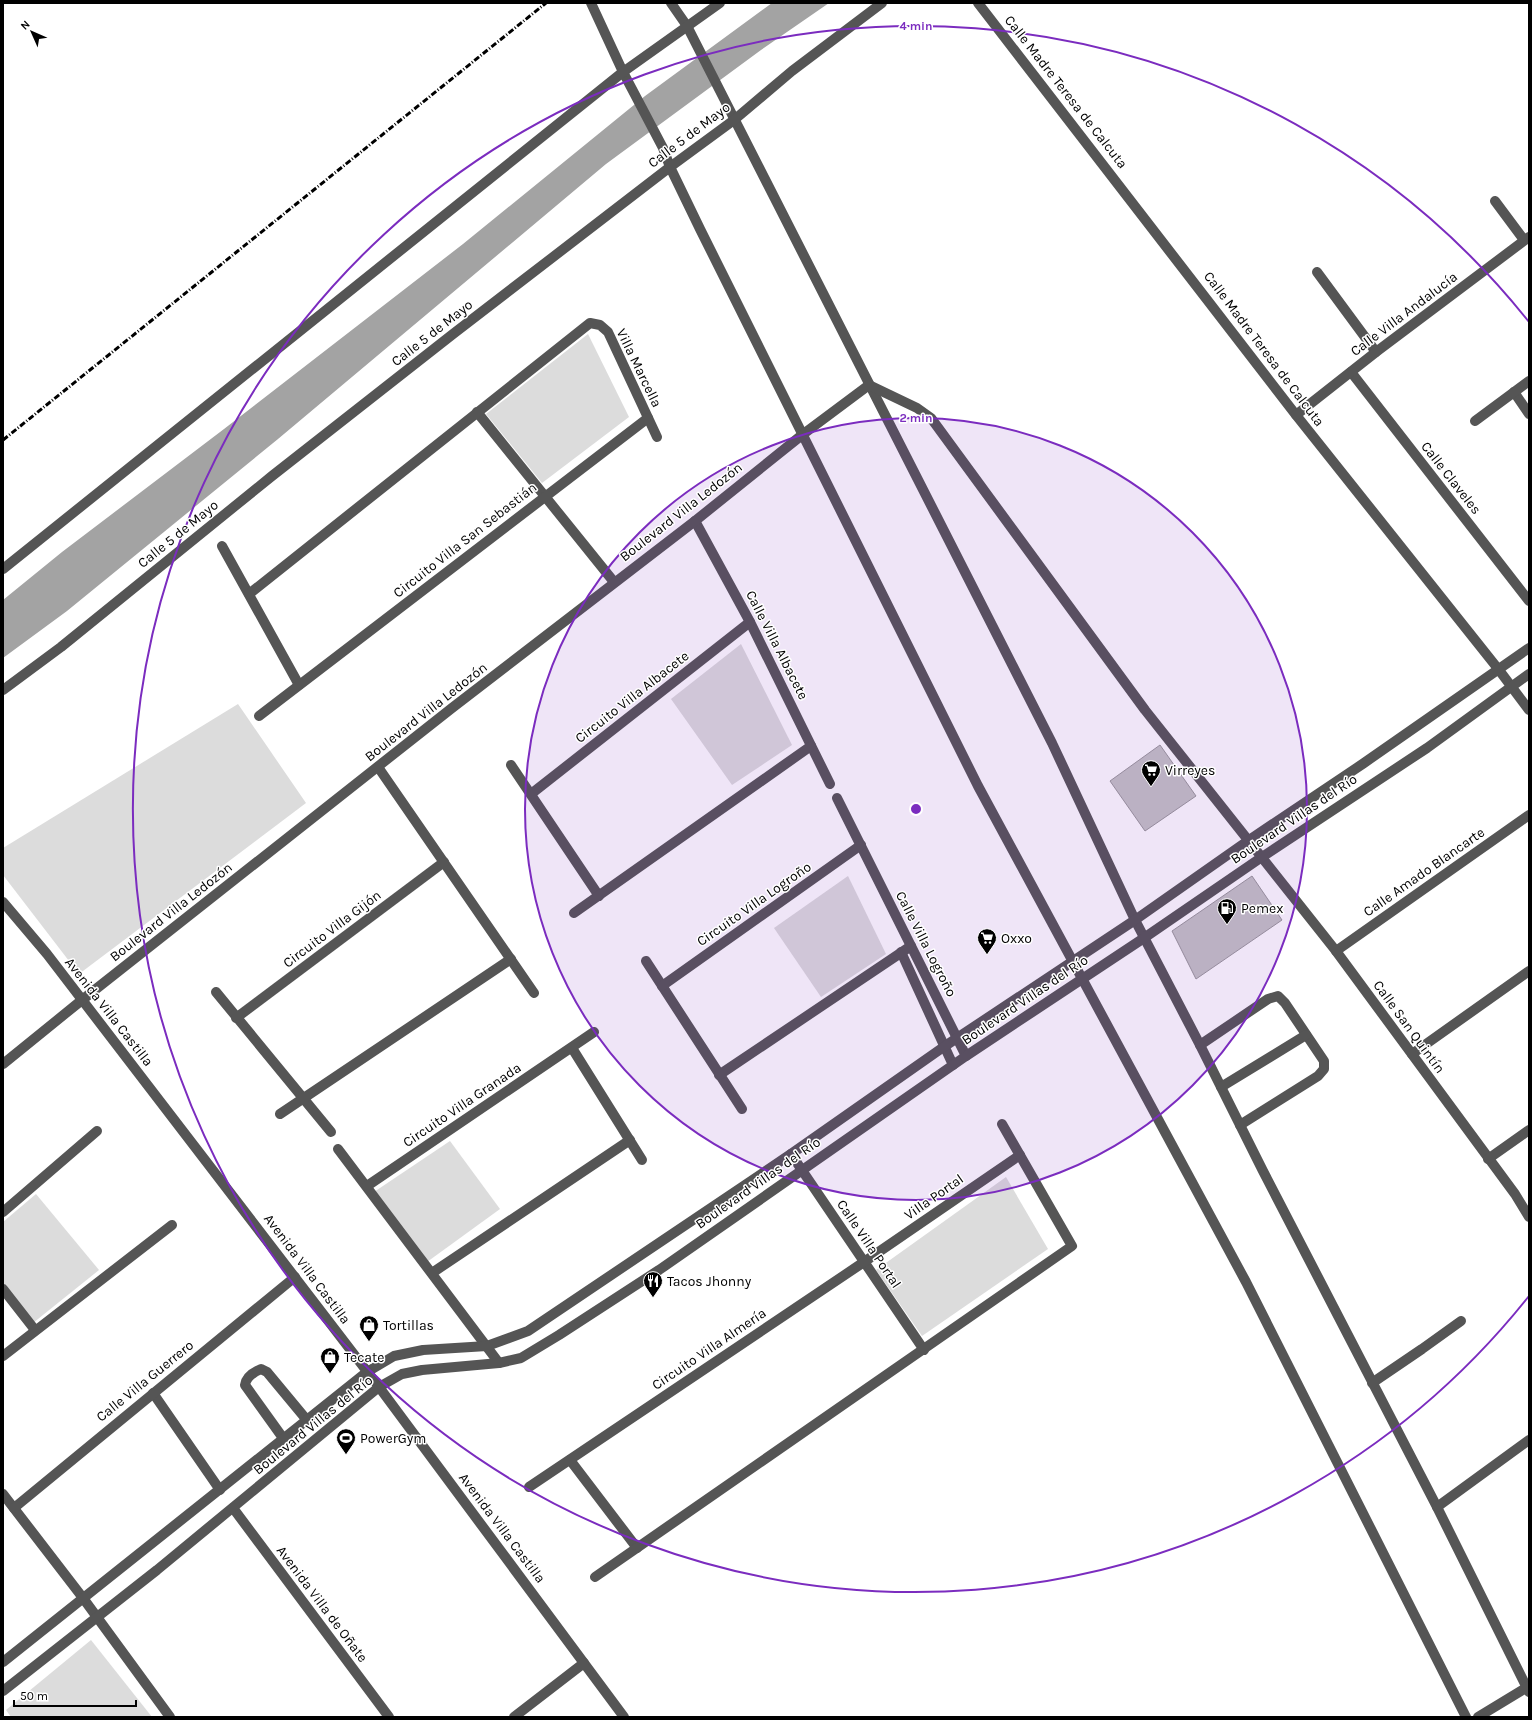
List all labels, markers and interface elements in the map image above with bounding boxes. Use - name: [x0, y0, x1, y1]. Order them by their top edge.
- north arrow: [12, 12, 52, 52]
- street label: Calle Madre Teresa de Calcuta: [1001, 12, 1131, 172]
- text: N: [18, 18, 33, 33]
- text: 4 min: [900, 19, 932, 33]
- street label: Calle 5 de Mayo: [645, 99, 733, 171]
- street label: Calle Madre Teresa de Calcuta: [1200, 268, 1328, 430]
- street label: Calle Villa Andalucía: [1347, 268, 1461, 360]
- street label: Calle 5 de Mayo: [388, 296, 476, 370]
- street label: Villa Marcella: [613, 326, 665, 410]
- text: 2 min: [899, 411, 933, 425]
- street label: Calle Claveles: [1417, 438, 1485, 518]
- street label: Boulevard Villa Ledozón: [616, 459, 746, 565]
- street label: Circuito Villa San Sebastián: [390, 479, 540, 601]
- street label: Calle 5 de Mayo: [134, 496, 222, 572]
- street label: Calle Villa Albacete: [742, 587, 812, 703]
- street label: Circuito Villa Albacete: [572, 647, 692, 747]
- street label: Boulevard Villa Ledozón: [361, 659, 491, 765]
- supermarket icon: Virreyes: [1140, 759, 1162, 787]
- place label: Virreyes: [1165, 762, 1215, 779]
- street label: Boulevard Villas del Río: [1228, 770, 1360, 868]
- centre of rings: [909, 802, 923, 816]
- street label: Calle Amado Blancarte: [1360, 824, 1488, 920]
- street label: Circuito Villa Logroño: [694, 858, 814, 950]
- street label: Boulevard Villa Ledozón: [106, 859, 236, 965]
- street label: Circuito Villa Gijón: [280, 887, 384, 971]
- street label: Calle Villa Logroño: [892, 888, 960, 1000]
- fuel station icon: Pemex: [1216, 897, 1238, 925]
- place label: Pemex: [1241, 900, 1283, 917]
- supermarket icon: Oxxo: [976, 927, 998, 955]
- place label: Oxxo: [1001, 930, 1032, 947]
- street label: Boulevard Villas del Río: [959, 951, 1091, 1049]
- street label: Avenida Villa Castilla: [61, 954, 157, 1070]
- street label: Calle San Quintín: [1370, 977, 1448, 1077]
- street label: Circuito Villa Granada: [400, 1059, 524, 1151]
- street label: Boulevard Villas del Río: [692, 1133, 824, 1233]
- street label: Villa Portal: [901, 1170, 967, 1224]
- street label: Calle Villa Portal: [833, 1197, 905, 1291]
- street label: Avenida Villa Castilla: [260, 1211, 354, 1327]
- restaurant icon: Tacos Jhonny: [642, 1270, 664, 1298]
- place label: Tacos Jhonny: [667, 1273, 752, 1290]
- street label: Circuito Villa Almería: [649, 1304, 769, 1394]
- shop icon: Tortillas: [358, 1314, 380, 1342]
- place label: Tortillas: [383, 1317, 434, 1334]
- street label: Calle Villa Guerrero: [93, 1337, 197, 1425]
- shop icon: Tecate: [319, 1346, 341, 1374]
- place label: Tecate: [344, 1349, 385, 1366]
- street label: Boulevard Villas del Río: [250, 1372, 376, 1478]
- sports icon: PowerGym: [335, 1427, 357, 1455]
- place label: PowerGym: [360, 1430, 426, 1447]
- street label: Avenida Villa Castilla: [455, 1470, 549, 1586]
- street label: Avenida Villa de Oñate: [273, 1542, 371, 1666]
- scale bar: [14, 1682, 136, 1708]
- text: 50 m: [20, 1689, 48, 1703]

